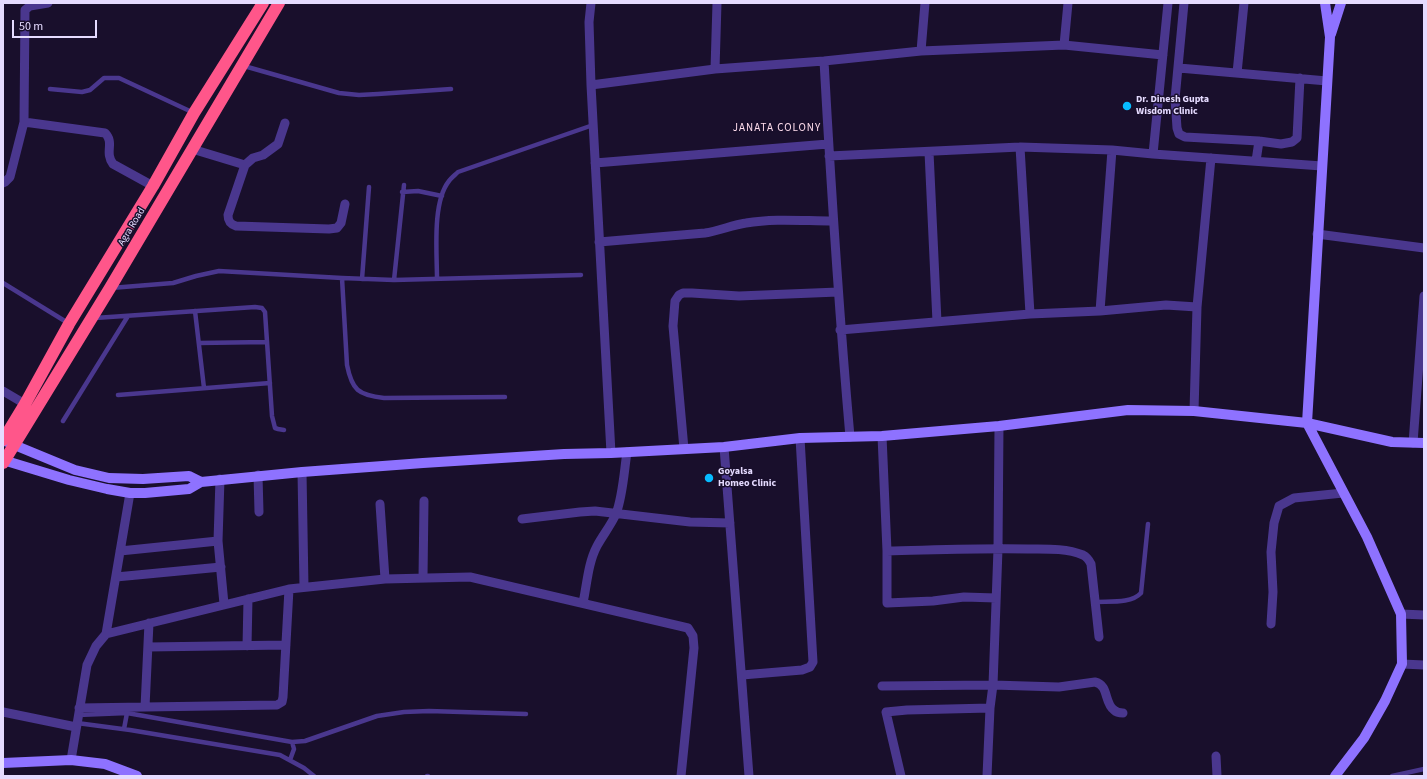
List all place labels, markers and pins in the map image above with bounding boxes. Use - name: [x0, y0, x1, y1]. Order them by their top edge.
- place label: Dr. Dinesh Gupta Wisdom Clinic: [1136, 94, 1209, 118]
- marker: Dr. Dinesh Gupta Wisdom Clinic: [1121, 100, 1133, 112]
- place label: Goyalsa Homeo Clinic: [718, 466, 776, 490]
- marker: Goyalsa Homeo Clinic: [703, 472, 715, 484]

